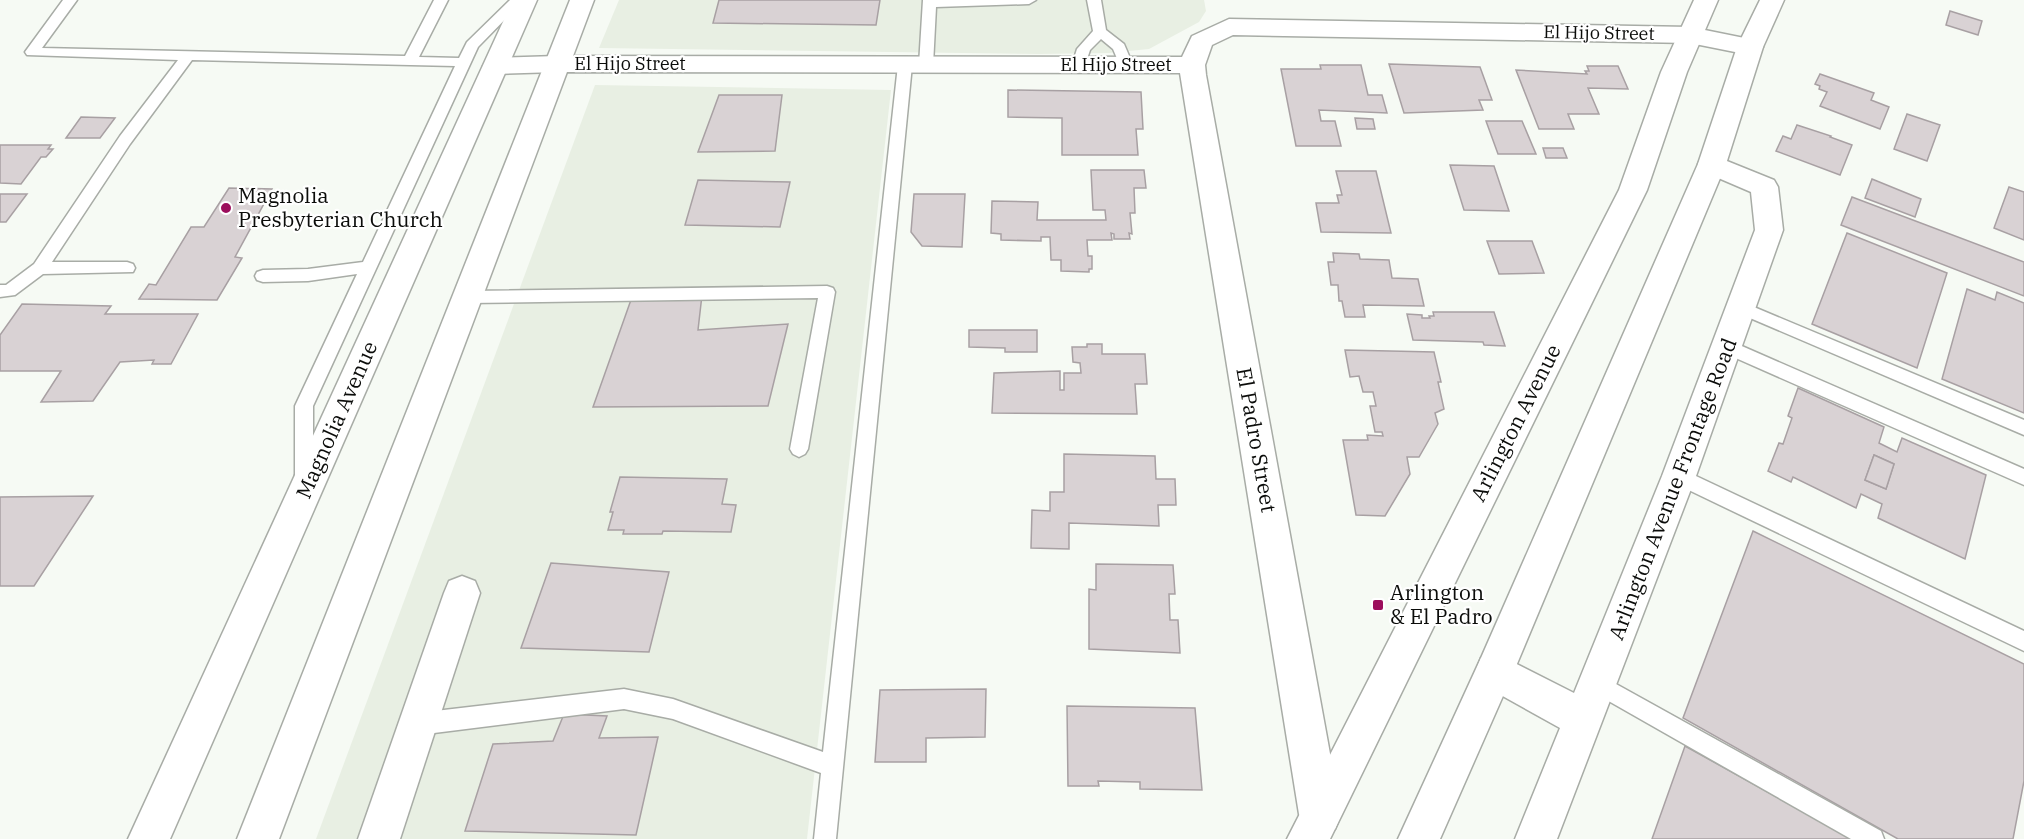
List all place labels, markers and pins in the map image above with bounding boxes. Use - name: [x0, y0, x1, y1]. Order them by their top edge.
- place label: Magnolia Presbyterian Church: [238, 181, 443, 233]
- marker: Magnolia Presbyterian Church: [219, 201, 233, 215]
- place label: Arlington & El Padro: [1390, 578, 1493, 630]
- marker: Arlington & El Padro: [1371, 598, 1385, 612]

